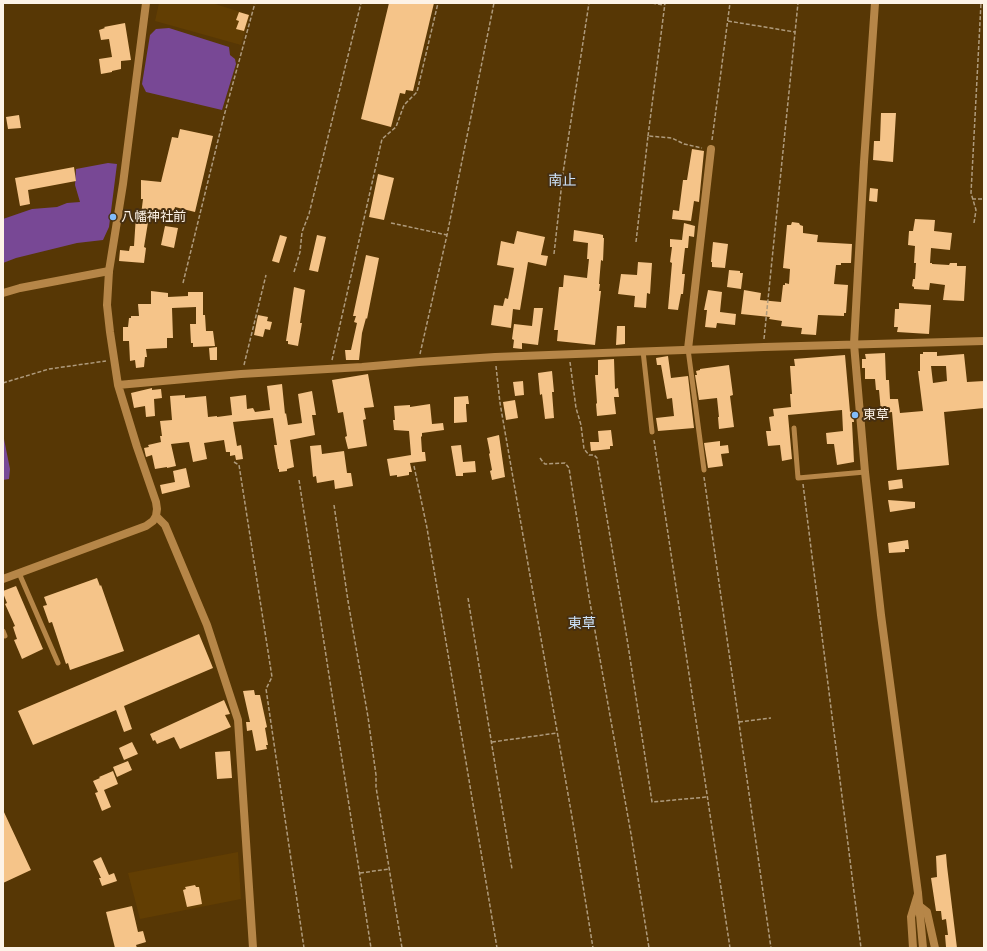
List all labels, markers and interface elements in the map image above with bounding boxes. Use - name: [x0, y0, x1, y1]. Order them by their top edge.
- district label: 南止: [548, 173, 576, 189]
- place label: 八幡神社前: [121, 209, 186, 225]
- marker: 八幡神社前: [108, 212, 118, 222]
- place label: 東草: [863, 407, 889, 423]
- marker: 東草: [850, 410, 860, 420]
- district label: 東草: [568, 616, 596, 632]

